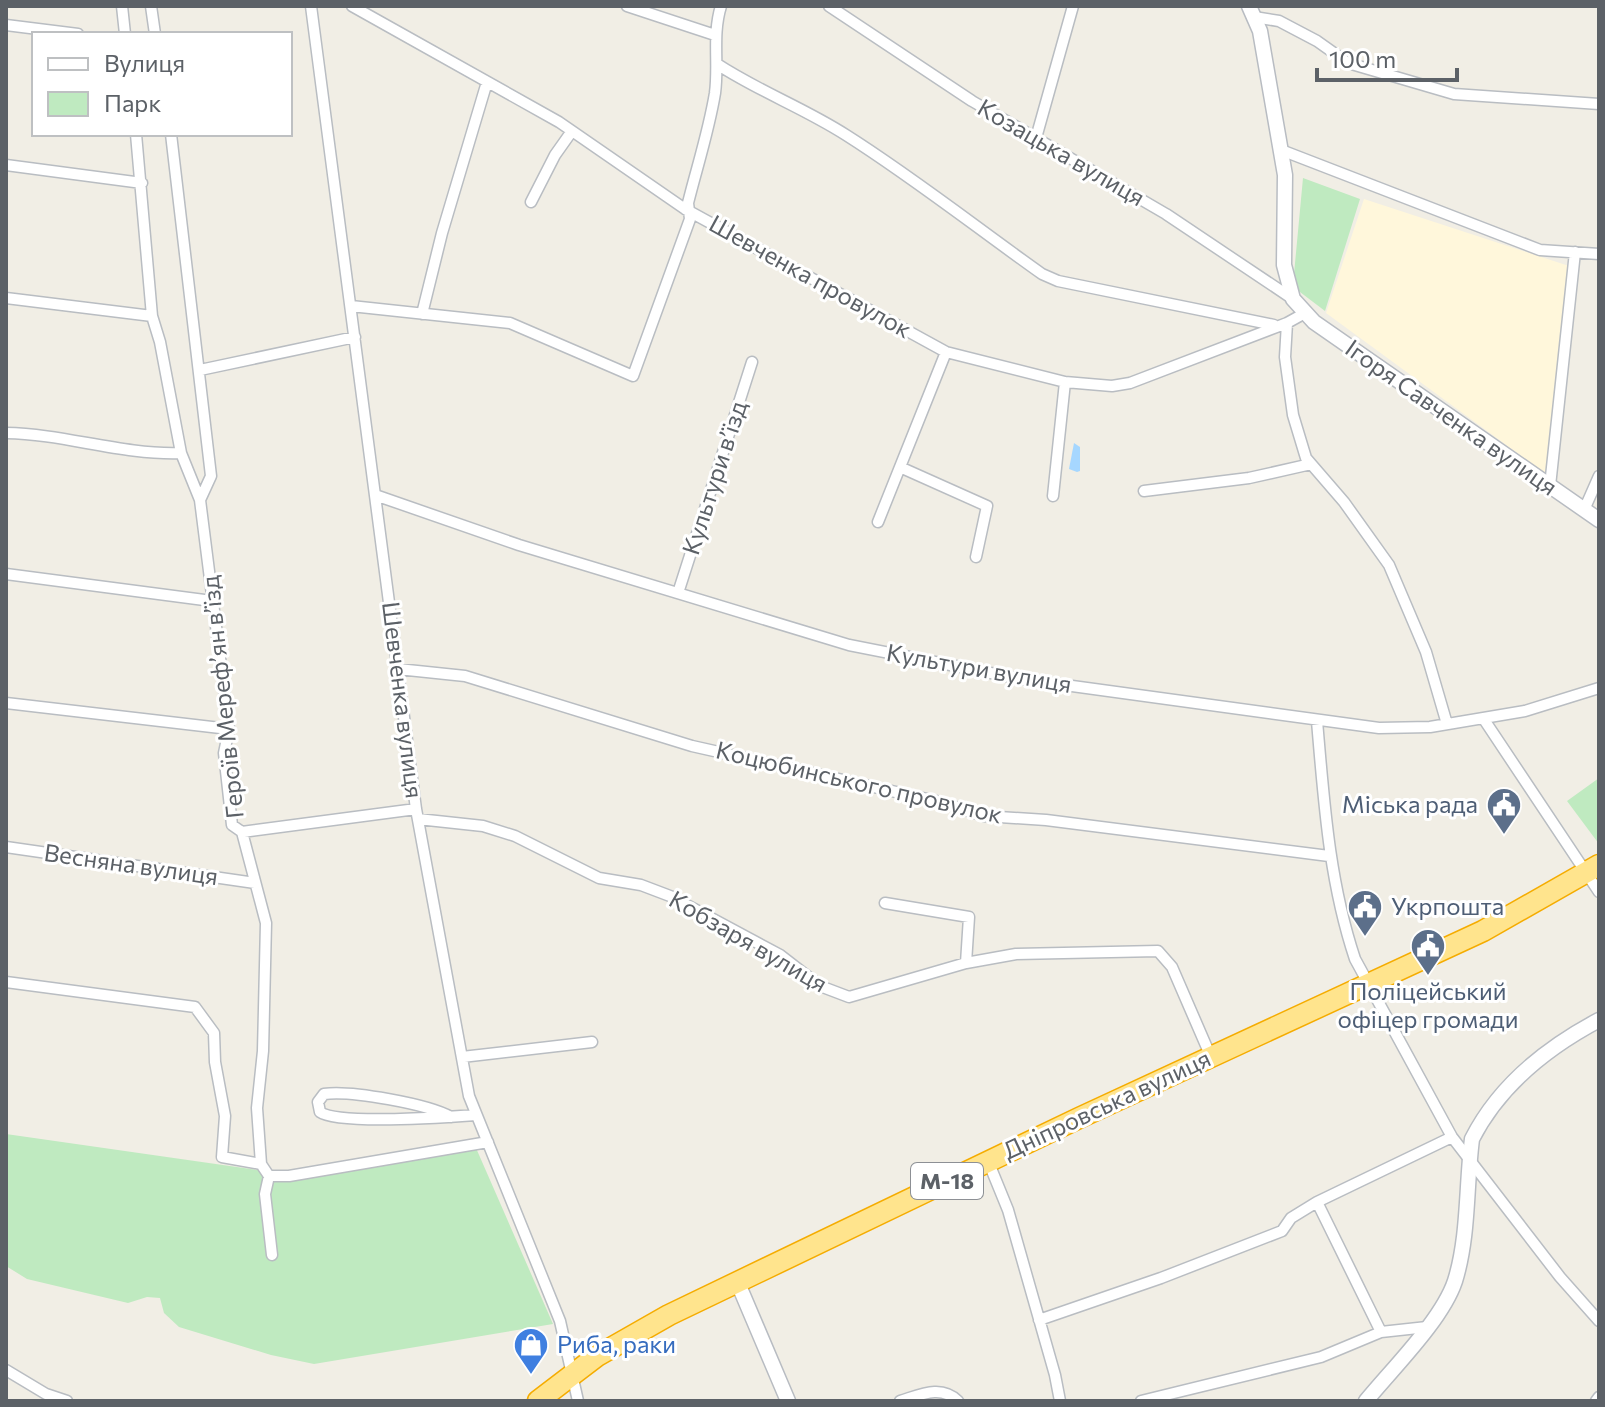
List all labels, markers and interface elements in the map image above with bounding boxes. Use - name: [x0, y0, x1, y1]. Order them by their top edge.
- legend: [32, 32, 292, 136]
- scale bar: [1317, 32, 1457, 82]
- text: 100 m: [1329, 44, 1396, 73]
- text: Вулиця: [104, 48, 185, 77]
- text: Парк: [104, 88, 161, 117]
- street label: Козацька вулиця: [973, 92, 1151, 211]
- street label: Шевченка провулок: [705, 208, 917, 343]
- street label: Ігоря Савченка вулиця: [1340, 333, 1563, 501]
- street label: Культури в’їзд: [675, 397, 752, 558]
- street label: Героїв Мерефʼян вʼїзд: [194, 574, 249, 820]
- street label: Шевченка вулиця: [377, 600, 430, 800]
- street label: Культури вулиця: [884, 637, 1074, 698]
- street label: Коцюбинського провулок: [713, 734, 1005, 829]
- public building icon: Міська рада: [1485, 786, 1523, 836]
- place label: Міська рада: [1342, 789, 1478, 818]
- street label: Весняна вулиця: [42, 837, 220, 890]
- street label: Кобзаря вулиця: [664, 884, 833, 998]
- public building icon: Укрпошта: [1346, 888, 1384, 938]
- place label: Укрпошта: [1391, 891, 1504, 920]
- public building icon: Поліцейський офіцер громади: [1409, 927, 1447, 977]
- place label: Поліцейський офіцер громади: [1338, 976, 1518, 1033]
- street label: Дніпровська вулиця: [998, 1043, 1215, 1165]
- road number: М-18: [911, 1163, 983, 1199]
- shop icon: Риба, раки: [512, 1326, 550, 1376]
- place label: Риба, раки: [557, 1329, 676, 1358]

